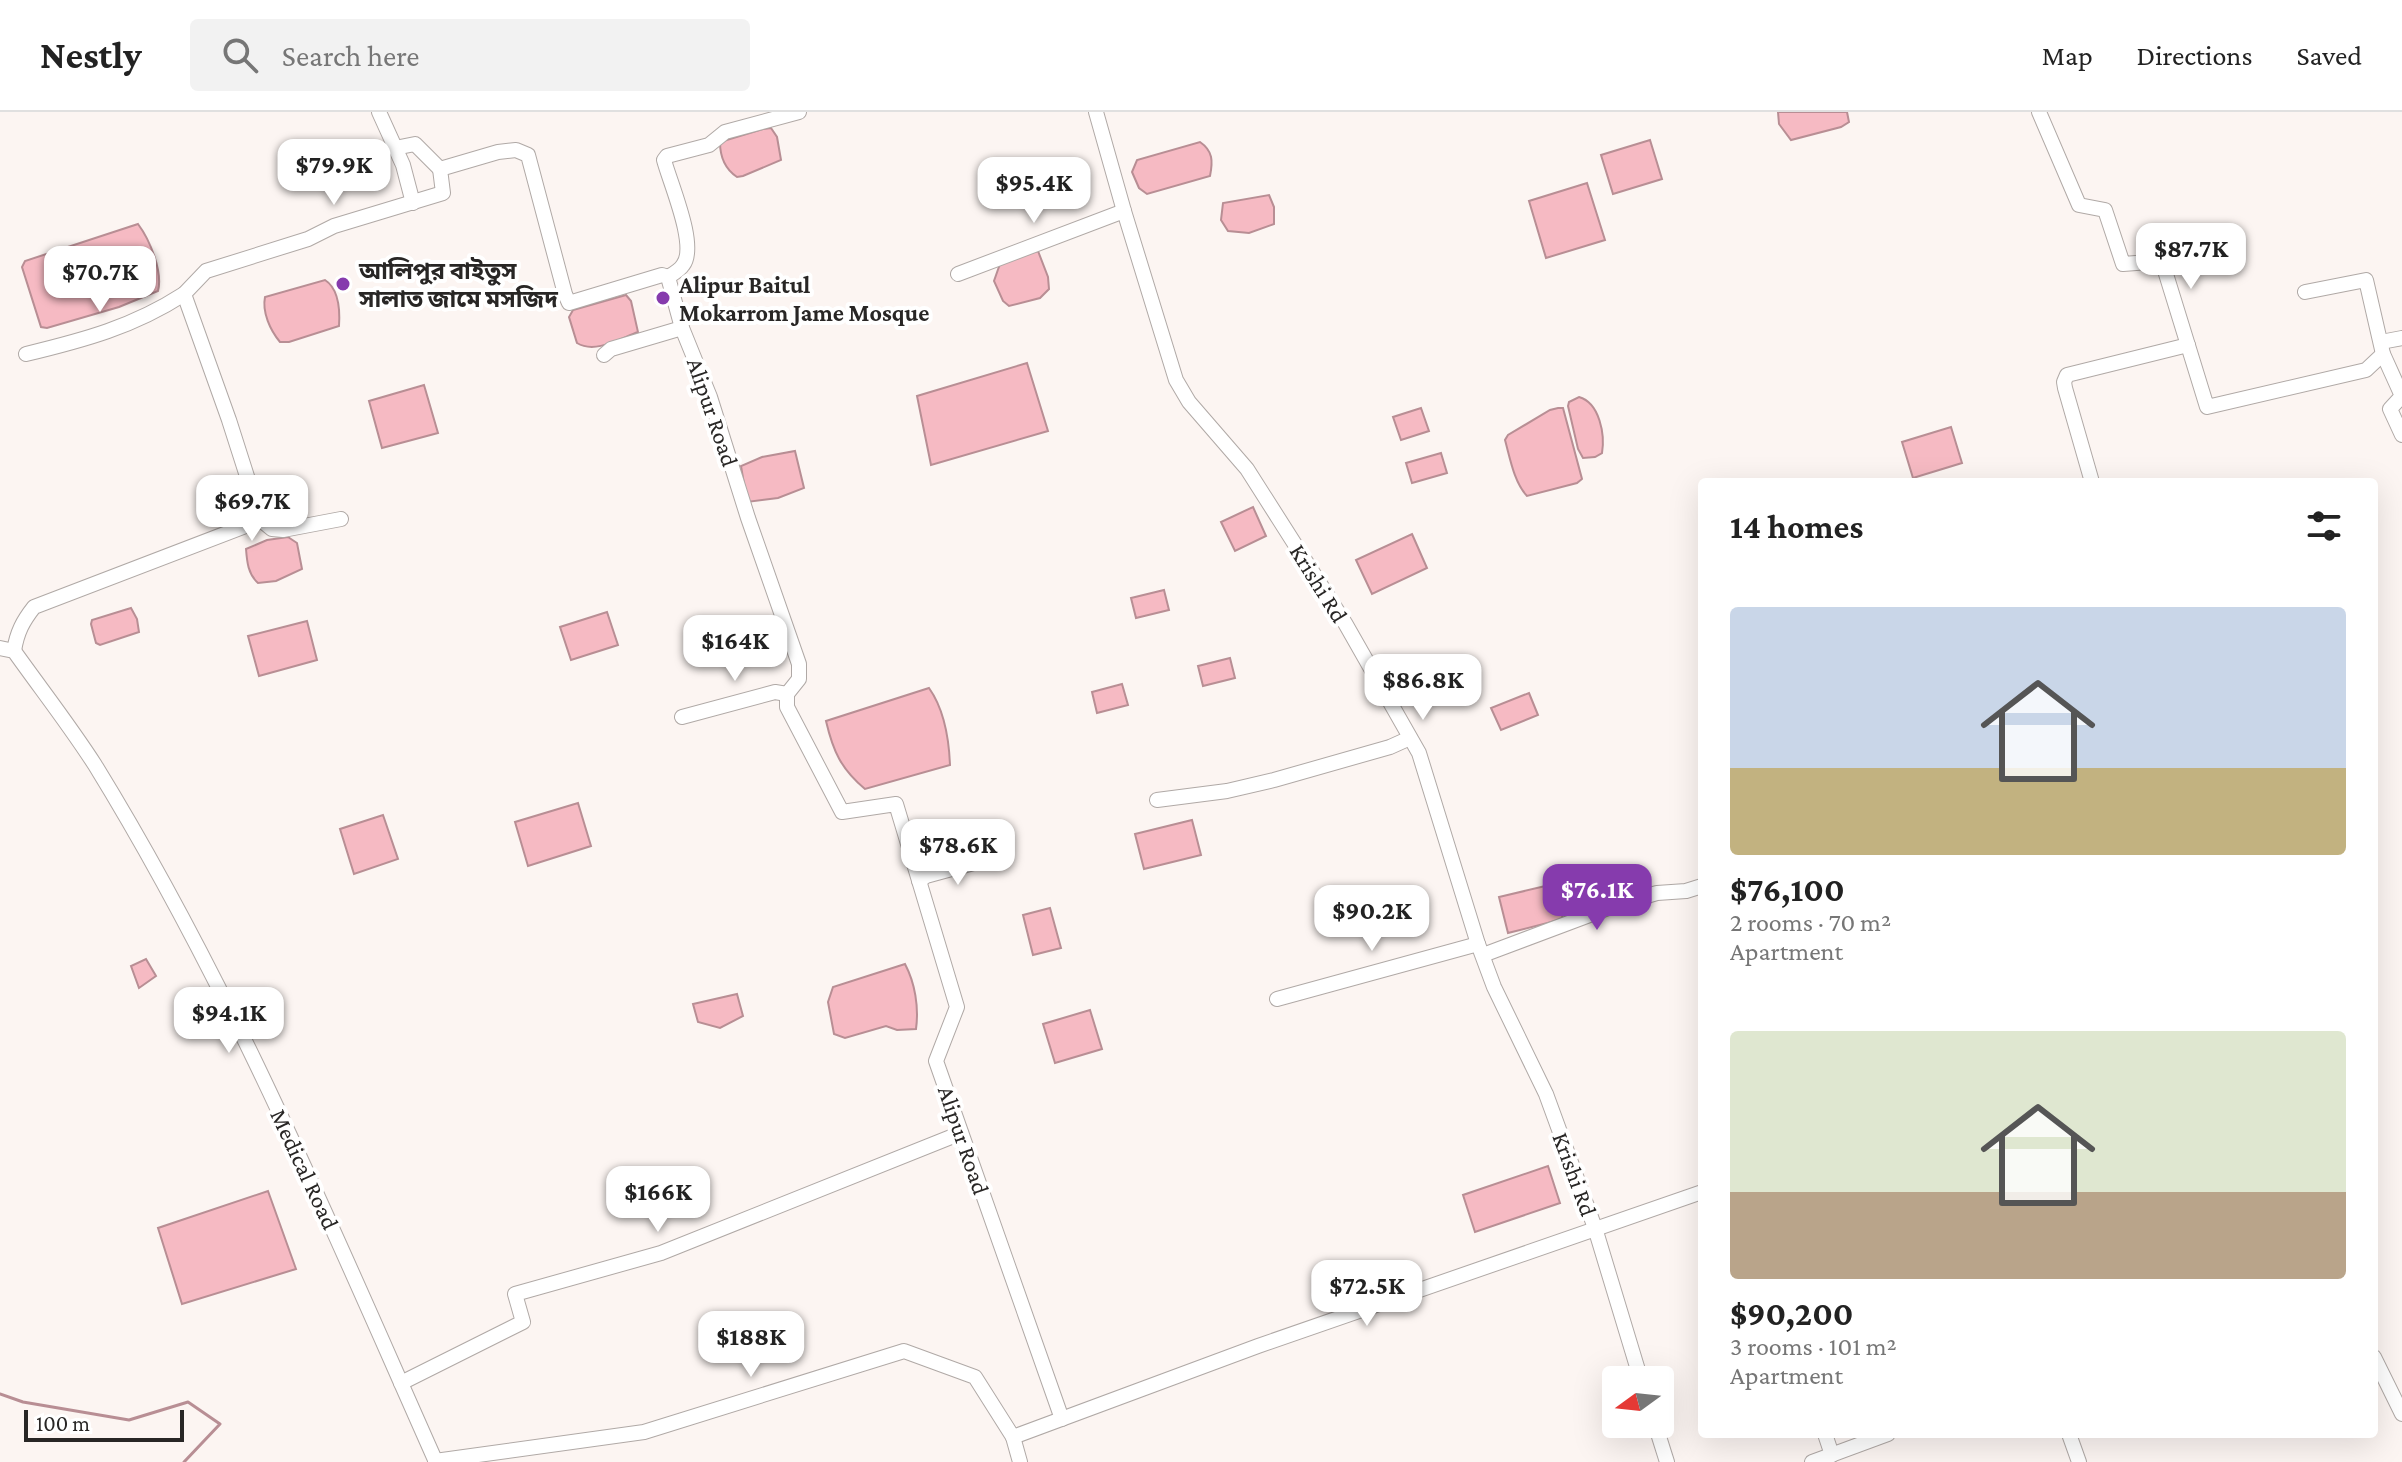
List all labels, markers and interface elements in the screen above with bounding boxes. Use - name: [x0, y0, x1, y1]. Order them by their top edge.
- search box: [190, 19, 750, 91]
- icon: search: [218, 33, 262, 77]
- text: Nestly: [40, 34, 142, 76]
- text: Search here: [282, 39, 420, 72]
- text: Map: [2042, 40, 2093, 71]
- text: Directions: [2137, 40, 2252, 71]
- text: Saved: [2296, 40, 2362, 71]
- pin: $79.9K: [269, 139, 399, 207]
- text: $79.9K: [296, 150, 372, 179]
- pin: $95.4K: [969, 157, 1099, 225]
- text: $95.4K: [996, 168, 1072, 197]
- pin: $87.7K: [2126, 223, 2256, 291]
- text: $87.7K: [2154, 234, 2228, 263]
- pin: $70.7K: [35, 246, 165, 314]
- text: $70.7K: [62, 257, 138, 286]
- place label: আলিপুর বাইতুস সালাত জামে মসজিদ: [358, 257, 558, 312]
- place label: Alipur Baitul Mokarrom Jame Mosque: [678, 271, 929, 326]
- marker: আলিপুর বাইতুস সালাত জামে মসজিদ: [334, 275, 352, 293]
- marker: Alipur Baitul Mokarrom Jame Mosque: [654, 289, 672, 307]
- street label: Alipur Road: [682, 354, 744, 470]
- pin: $69.7K: [187, 475, 317, 543]
- text: $69.7K: [214, 486, 290, 515]
- icon: filters: [2302, 504, 2346, 548]
- text: 14 homes: [1730, 508, 1863, 545]
- street label: Krishi Rd: [1284, 539, 1354, 627]
- pin: $164K: [679, 615, 791, 683]
- text: $164K: [701, 626, 769, 655]
- pin: $86.8K: [1358, 654, 1488, 722]
- icon: home: [1966, 659, 2110, 803]
- text: $86.8K: [1382, 665, 1464, 694]
- pin: $78.6K: [893, 819, 1023, 887]
- text: $78.6K: [919, 830, 997, 859]
- pin: $76.1K: [1532, 864, 1662, 932]
- text: $76,100: [1730, 871, 1845, 908]
- text: $76.1K: [1561, 875, 1633, 904]
- pin: $90.2K: [1307, 885, 1437, 953]
- text: $90.2K: [1332, 896, 1412, 925]
- text: 2 rooms · 70 m²: [1730, 908, 1891, 937]
- text: Apartment: [1730, 937, 1843, 966]
- pin: $94.1K: [164, 987, 294, 1055]
- text: $94.1K: [192, 998, 266, 1027]
- street label: Alipur Road: [933, 1082, 995, 1198]
- icon: home: [1966, 1083, 2110, 1227]
- street label: Medical Road: [265, 1104, 345, 1234]
- street label: Krishi Rd: [1547, 1128, 1603, 1220]
- pin: $166K: [602, 1166, 714, 1234]
- text: $166K: [624, 1177, 692, 1206]
- pin: $72.5K: [1302, 1260, 1432, 1328]
- text: $72.5K: [1329, 1271, 1405, 1300]
- text: $90,200: [1730, 1295, 1853, 1332]
- pin: $188K: [695, 1311, 807, 1379]
- text: $188K: [716, 1322, 786, 1351]
- text: 3 rooms · 101 m²: [1730, 1332, 1897, 1361]
- text: Apartment: [1730, 1361, 1843, 1390]
- north arrow: [1602, 1366, 1674, 1438]
- map controls: [1602, 1366, 1674, 1438]
- scale bar: [24, 1406, 184, 1442]
- text: 100 m: [36, 1411, 90, 1436]

